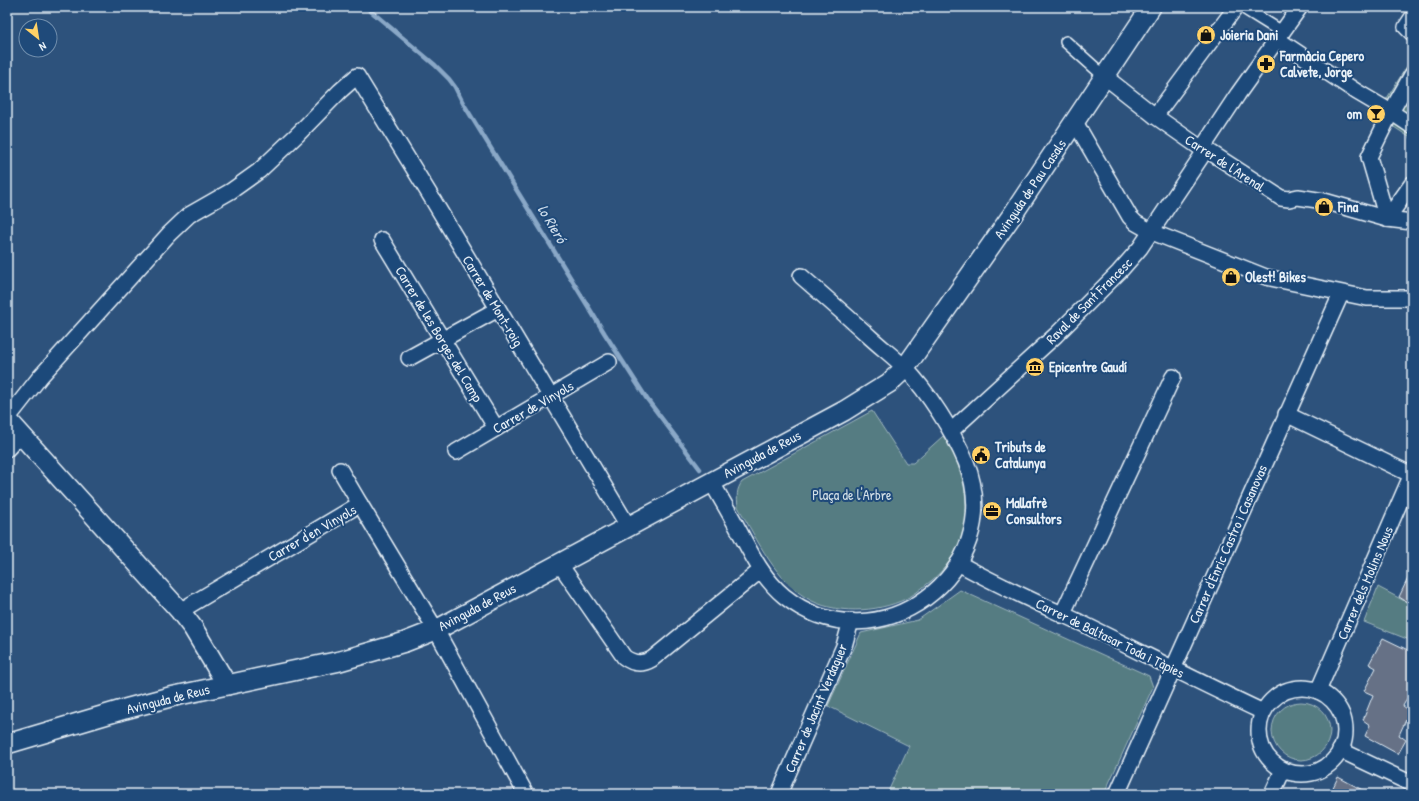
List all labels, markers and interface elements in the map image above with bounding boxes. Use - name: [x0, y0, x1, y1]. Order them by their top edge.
- north arrow: [18, 18, 58, 58]
- shop icon: Joieria Dani: [1195, 24, 1217, 46]
- place label: Joieria Dani: [1220, 25, 1278, 44]
- text: N: [37, 39, 49, 54]
- place label: Farmàcia Cepero Calvete, Jorge: [1279, 46, 1365, 83]
- pharmacy icon: Farmàcia Cepero Calvete, Jorge: [1255, 53, 1277, 75]
- bar icon: om: [1365, 103, 1387, 125]
- place label: om: [1347, 104, 1362, 123]
- street label: Carrer de l'Arenal: [1182, 130, 1269, 196]
- street label: Avinguda de Pau Casals: [989, 135, 1071, 243]
- shop icon: Fina: [1313, 196, 1335, 218]
- place label: Fina: [1337, 197, 1359, 216]
- water label: lo Rieró: [533, 201, 573, 248]
- street label: Carrer de Mont-roig: [458, 251, 528, 351]
- street label: Raval de Sant Francesc: [1041, 253, 1136, 348]
- street label: Carrer de les Borges del Camp: [390, 262, 488, 406]
- shop icon: Olest! Bikes: [1220, 266, 1242, 288]
- place label: Olest! Bikes: [1245, 267, 1307, 286]
- museum icon: Epicentre Gaudí: [1024, 356, 1046, 378]
- place label: Epicentre Gaudí: [1049, 357, 1127, 378]
- street label: Carrer de Vinyols: [489, 376, 577, 438]
- street label: Avinguda de Reus: [720, 425, 804, 483]
- place label: Tributs de Catalunya: [994, 437, 1046, 474]
- public building icon: Tributs de Catalunya: [970, 444, 992, 466]
- street label: Carrer d'Enric Castro i Casanovas: [1184, 461, 1271, 626]
- park label: Plaça de l'Arbre: [812, 485, 892, 504]
- place label: Mallafrè Consultors: [1006, 493, 1062, 528]
- street label: Carrer d'en Vinyols: [264, 500, 360, 566]
- office icon: Mallafrè Consultors: [981, 500, 1003, 522]
- street label: Carrer dels Molins Nous: [1332, 523, 1397, 642]
- street label: Avinguda de Reus: [435, 578, 519, 636]
- street label: Carrer de Baltasar Toda i Tàpies: [1032, 593, 1188, 683]
- street label: Carrer de Jacint Verdaguer: [780, 640, 853, 776]
- street label: Avinguda de Reus: [124, 679, 212, 719]

